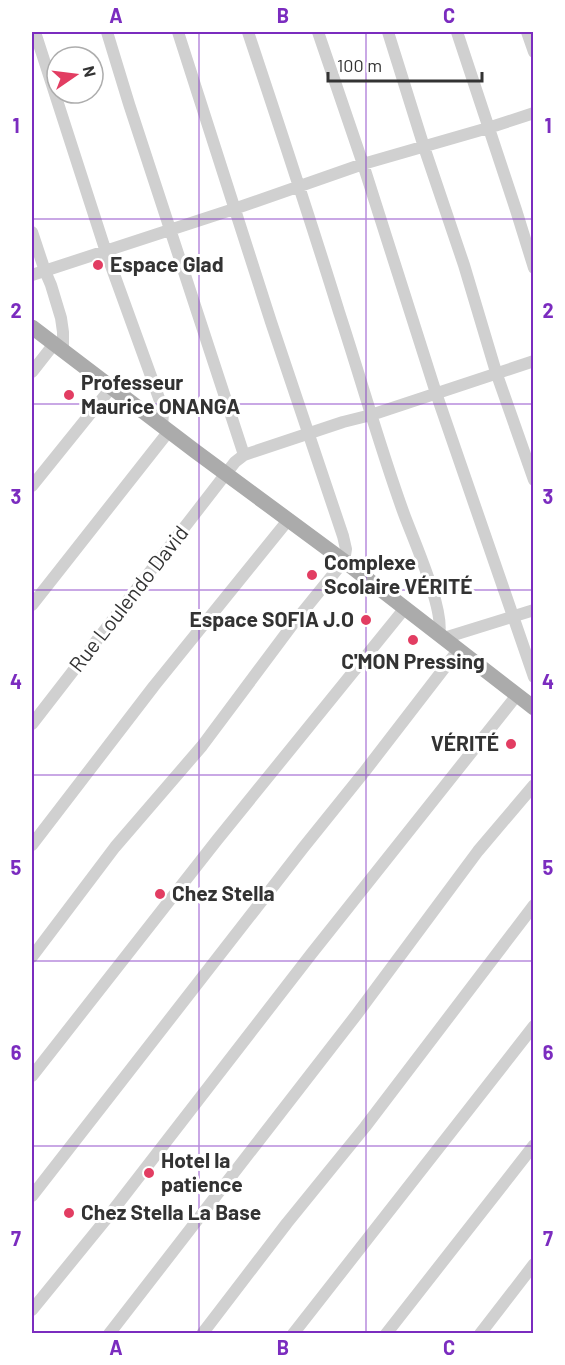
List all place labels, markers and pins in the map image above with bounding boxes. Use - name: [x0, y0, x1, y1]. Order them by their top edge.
- place label: Espace Glad: [110, 251, 224, 276]
- marker: Espace Glad: [91, 258, 105, 272]
- place label: Professeur Maurice ONANGA: [81, 369, 240, 418]
- marker: Professeur Maurice ONANGA: [62, 388, 76, 402]
- place label: Complexe Scolaire VÉRITÉ: [324, 549, 473, 598]
- marker: Complexe Scolaire VÉRITÉ: [305, 568, 319, 582]
- place label: Espace SOFIA J.O: [189, 606, 354, 631]
- marker: Espace SOFIA J.O: [359, 613, 373, 627]
- marker: C'MON Pressing: [406, 633, 420, 647]
- place label: C'MON Pressing: [341, 648, 485, 673]
- place label: VÉRITÉ: [431, 730, 499, 755]
- marker: VÉRITÉ: [504, 737, 518, 751]
- place label: Chez Stella: [172, 880, 275, 905]
- marker: Chez Stella: [153, 887, 167, 901]
- place label: Hotel la patience: [161, 1147, 243, 1196]
- marker: Hotel la patience: [142, 1166, 156, 1180]
- place label: Chez Stella La Base: [81, 1199, 261, 1224]
- marker: Chez Stella La Base: [62, 1206, 76, 1220]

